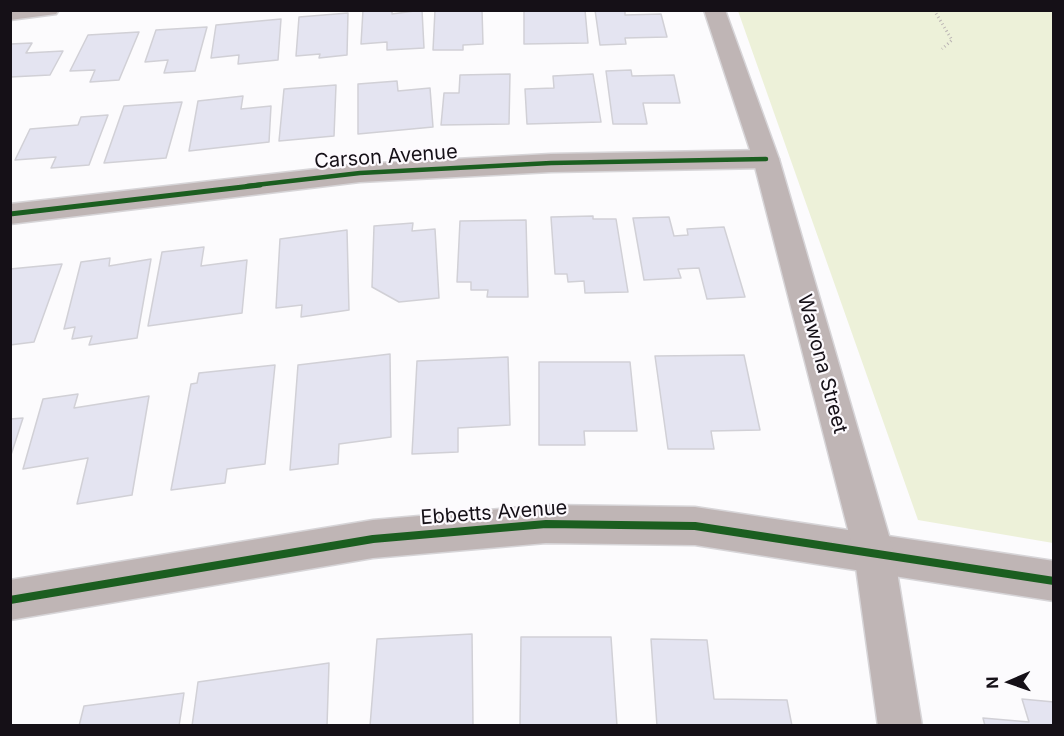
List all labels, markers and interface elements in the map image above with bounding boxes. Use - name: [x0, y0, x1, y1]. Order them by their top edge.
- street label: Carson Avenue: [314, 140, 458, 174]
- street label: Wawona Street: [792, 292, 852, 436]
- street label: Ebbetts Avenue: [420, 496, 568, 530]
- north arrow: [980, 652, 1040, 712]
- text: N: [982, 676, 1002, 689]

